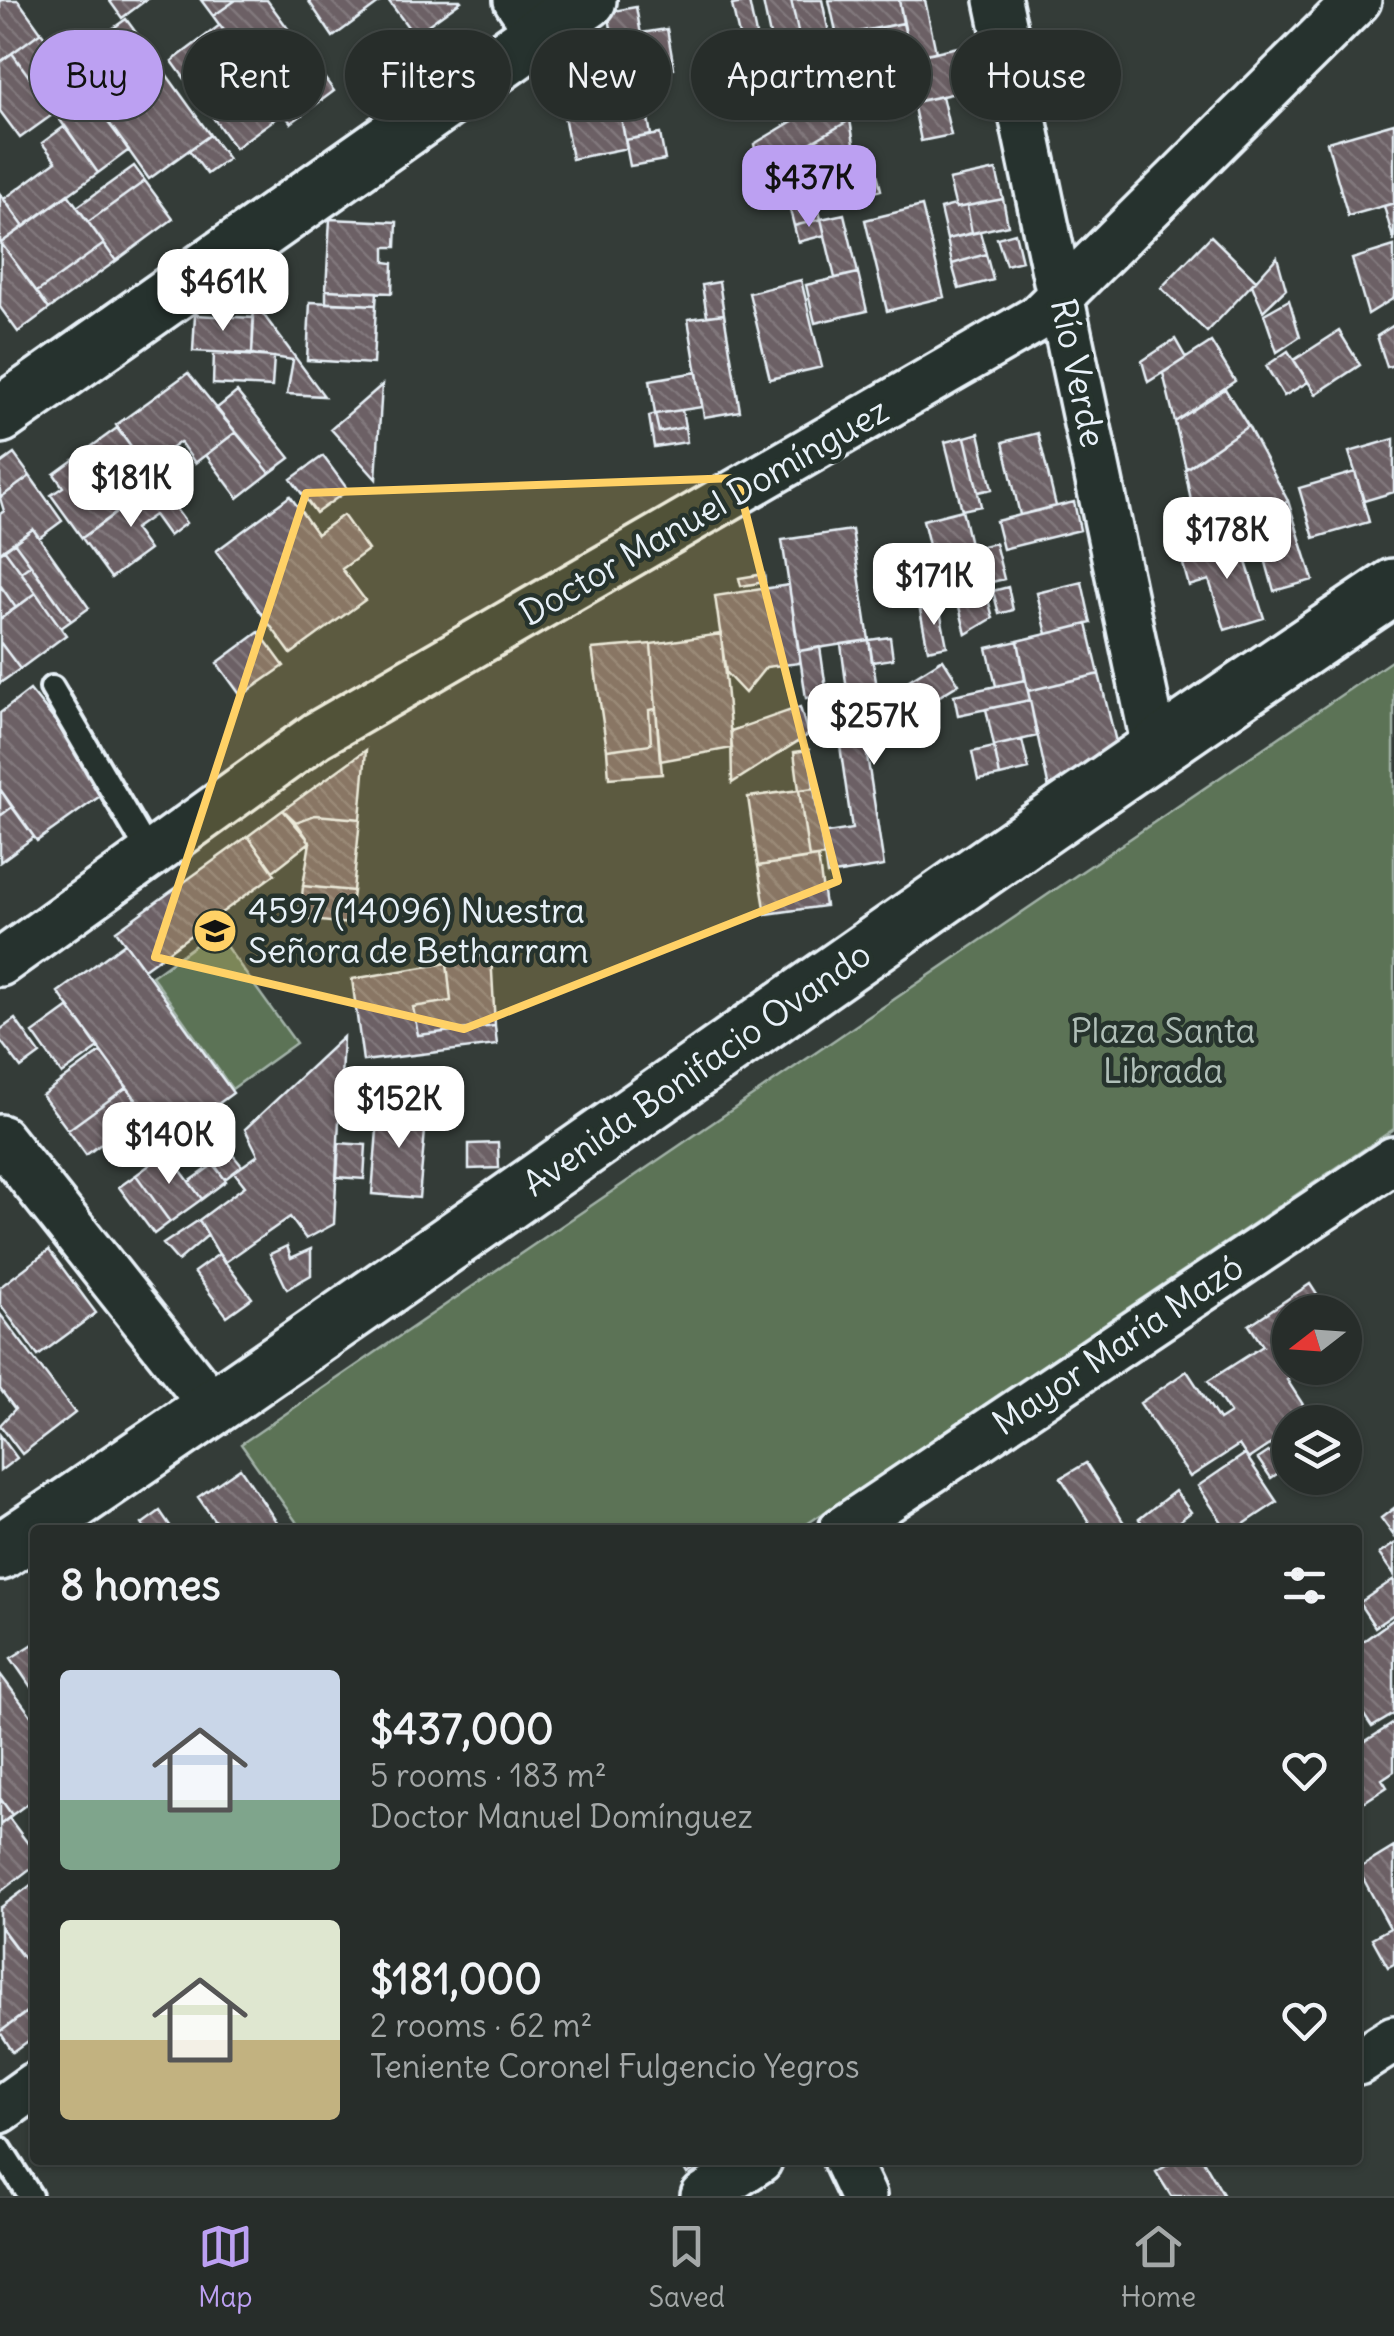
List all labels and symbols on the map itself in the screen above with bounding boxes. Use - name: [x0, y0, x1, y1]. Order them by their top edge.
- pin: $437K: [739, 145, 879, 230]
- pin: $461K: [153, 249, 293, 334]
- street label: Río Verde: [1042, 295, 1116, 451]
- street label: Doctor Manuel Domínguez: [511, 387, 896, 635]
- pin: $181K: [61, 445, 201, 530]
- pin: $178K: [1157, 497, 1297, 582]
- pin: $171K: [864, 543, 1004, 628]
- pin: $257K: [804, 683, 944, 768]
- place label: 4597 (14096) Nuestra Señora de Betharram: [248, 888, 589, 972]
- school or university icon: 4597 (14096) Nuestra Señora de Betharram: [192, 908, 238, 954]
- street label: Avenida Bonifacio Ovando: [514, 931, 879, 1205]
- park label: Plaza Santa Librada: [1071, 1008, 1255, 1092]
- pin: $152K: [329, 1066, 469, 1151]
- pin: $140K: [99, 1102, 239, 1187]
- street label: Mayor María Mazó: [984, 1244, 1251, 1444]
- north arrow: [1272, 1295, 1362, 1385]

